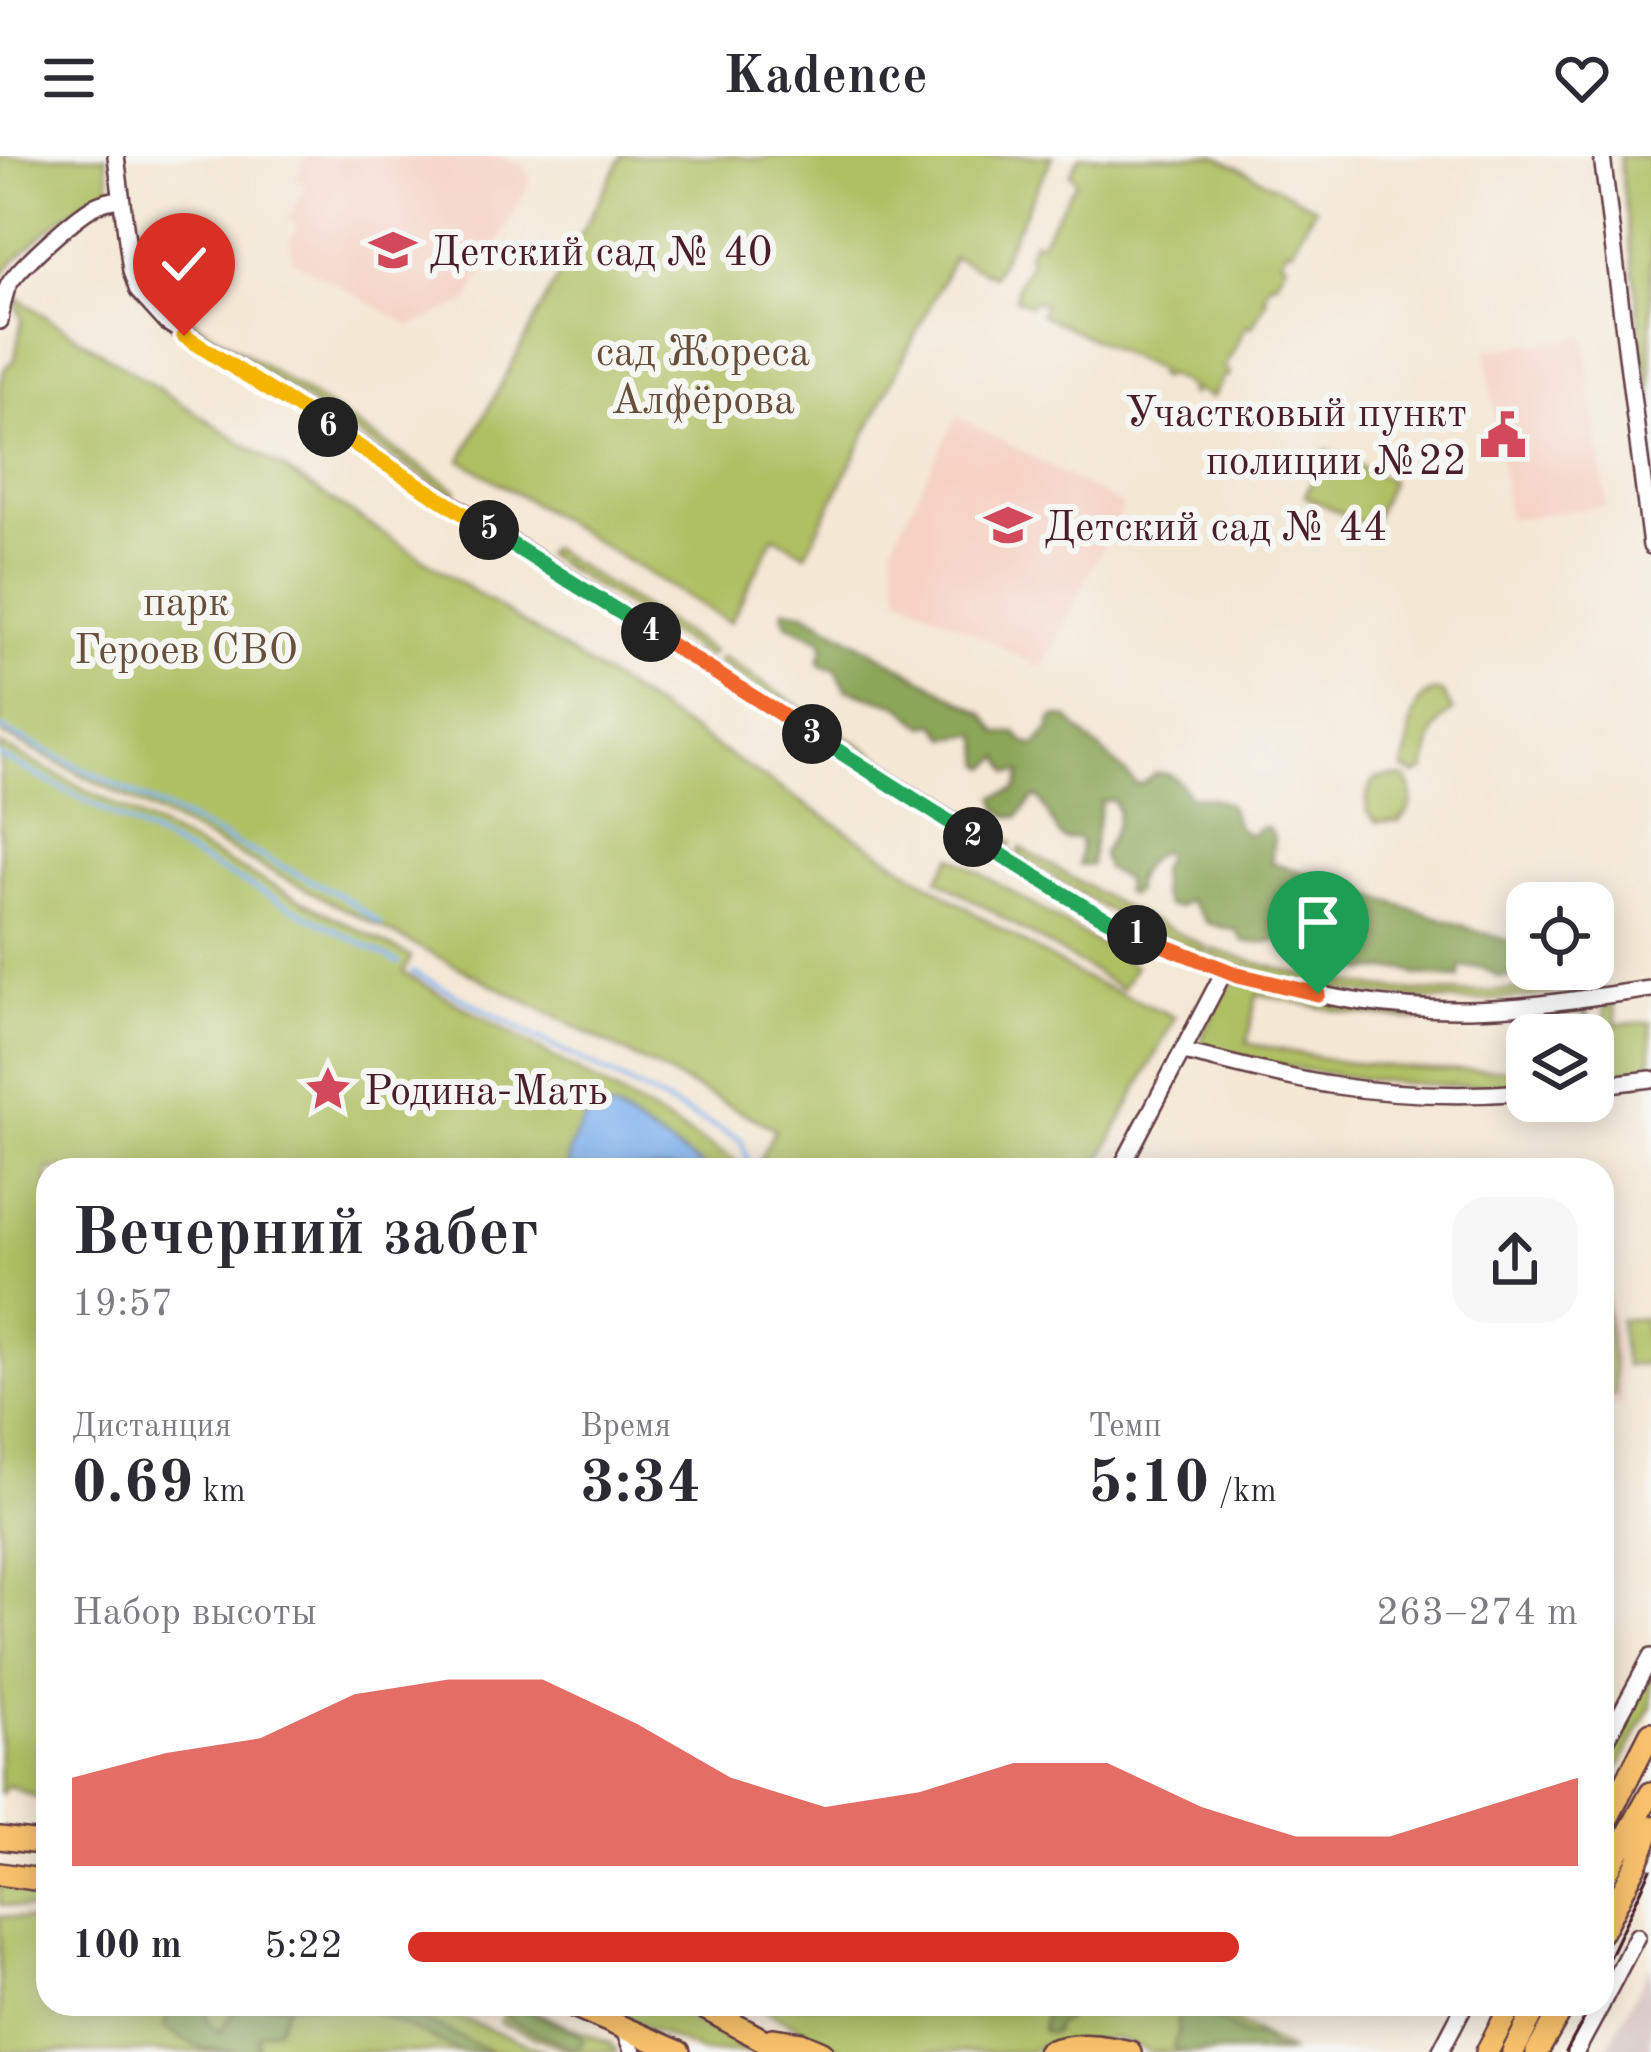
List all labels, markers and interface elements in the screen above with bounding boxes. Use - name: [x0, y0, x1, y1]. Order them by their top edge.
- icon: menu: [36, 45, 102, 111]
- icon: heart: [1549, 45, 1615, 111]
- text: Kadence: [723, 51, 928, 105]
- pin: [133, 213, 235, 336]
- school or university icon: Детский сад № 40: [368, 225, 418, 275]
- icon: check: [151, 231, 217, 297]
- place label: Детский сад № 40: [429, 233, 772, 275]
- park label: сад Жореса Алфёрова: [596, 333, 810, 424]
- place label: Участковый пункт полиции №22: [1125, 394, 1467, 484]
- pin: 6: [298, 397, 358, 457]
- text: 6: [318, 410, 338, 443]
- public building icon: Участковый пункт полиции №22: [1478, 410, 1528, 460]
- pin: 5: [459, 500, 519, 560]
- school or university icon: Детский сад № 44: [983, 500, 1033, 550]
- place label: Детский сад № 44: [1044, 508, 1387, 550]
- text: 5: [479, 513, 499, 546]
- park label: парк Героев СВО: [74, 583, 298, 673]
- pin: 4: [621, 602, 681, 662]
- text: 4: [641, 615, 661, 648]
- pin: 3: [782, 704, 842, 764]
- text: 3: [802, 717, 822, 750]
- pin: 2: [943, 807, 1003, 867]
- text: 2: [963, 820, 983, 853]
- pin: [1267, 871, 1369, 994]
- map controls: [1506, 882, 1614, 1122]
- button: locate: [1506, 882, 1614, 990]
- icon: arrive: [1285, 889, 1351, 955]
- pin: 1: [1107, 905, 1167, 965]
- text: 1: [1127, 918, 1147, 951]
- button: layers: [1506, 1014, 1614, 1122]
- place icon: Родина-Мать: [303, 1064, 353, 1114]
- place label: Родина-Мать: [364, 1072, 608, 1114]
- button: share: [1452, 1197, 1578, 1323]
- text: Вечерний забег: [72, 1203, 539, 1269]
- text: 19:57: [72, 1285, 173, 1324]
- text: Дистанция: [72, 1411, 232, 1444]
- text: Время: [580, 1411, 671, 1444]
- text: Темп: [1088, 1411, 1162, 1444]
- text: 0.69: [72, 1455, 193, 1515]
- text: 3:34: [580, 1455, 701, 1515]
- text: 5:10: [1088, 1455, 1209, 1515]
- text: km: [193, 1476, 246, 1509]
- text: /km: [1209, 1476, 1277, 1509]
- text: Набор высоты: [72, 1594, 317, 1633]
- text: 263–274 m: [1376, 1594, 1578, 1633]
- text: 100 m: [72, 1927, 182, 1966]
- text: 5:22: [264, 1927, 343, 1966]

